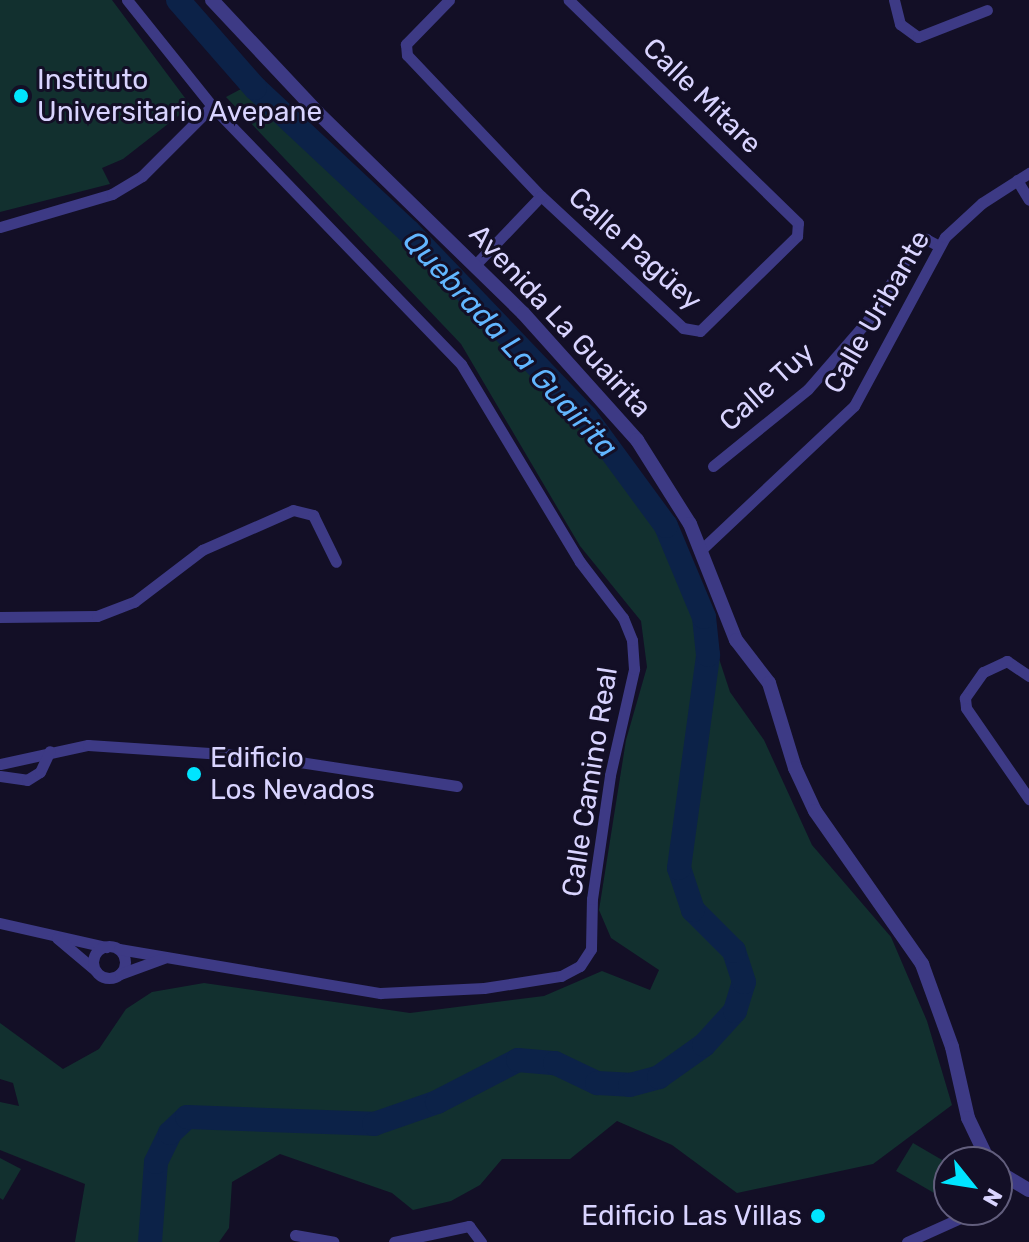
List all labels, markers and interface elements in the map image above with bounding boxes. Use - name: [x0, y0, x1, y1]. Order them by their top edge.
- street label: Calle Mitare: [636, 31, 768, 161]
- place label: Instituto Universitario Avepane: [37, 63, 323, 129]
- marker: Instituto Universitario Avepane: [12, 87, 30, 105]
- street label: Calle Pagüey: [561, 180, 709, 318]
- street label: Avenida La Guairita: [462, 218, 658, 424]
- water label: Quebrada La Guairita: [395, 223, 625, 465]
- street label: Calle Uribante: [817, 224, 937, 400]
- street label: Calle Tuy: [712, 336, 822, 438]
- street label: Calle Camino Real: [555, 665, 625, 899]
- place label: Edificio Los Nevados: [210, 741, 375, 807]
- marker: Edificio Los Nevados: [185, 765, 203, 783]
- north arrow: [933, 1146, 1013, 1226]
- text: N: [977, 1184, 1008, 1211]
- place label: Edificio Las Villas: [580, 1199, 802, 1233]
- marker: Edificio Las Villas: [809, 1207, 827, 1225]

